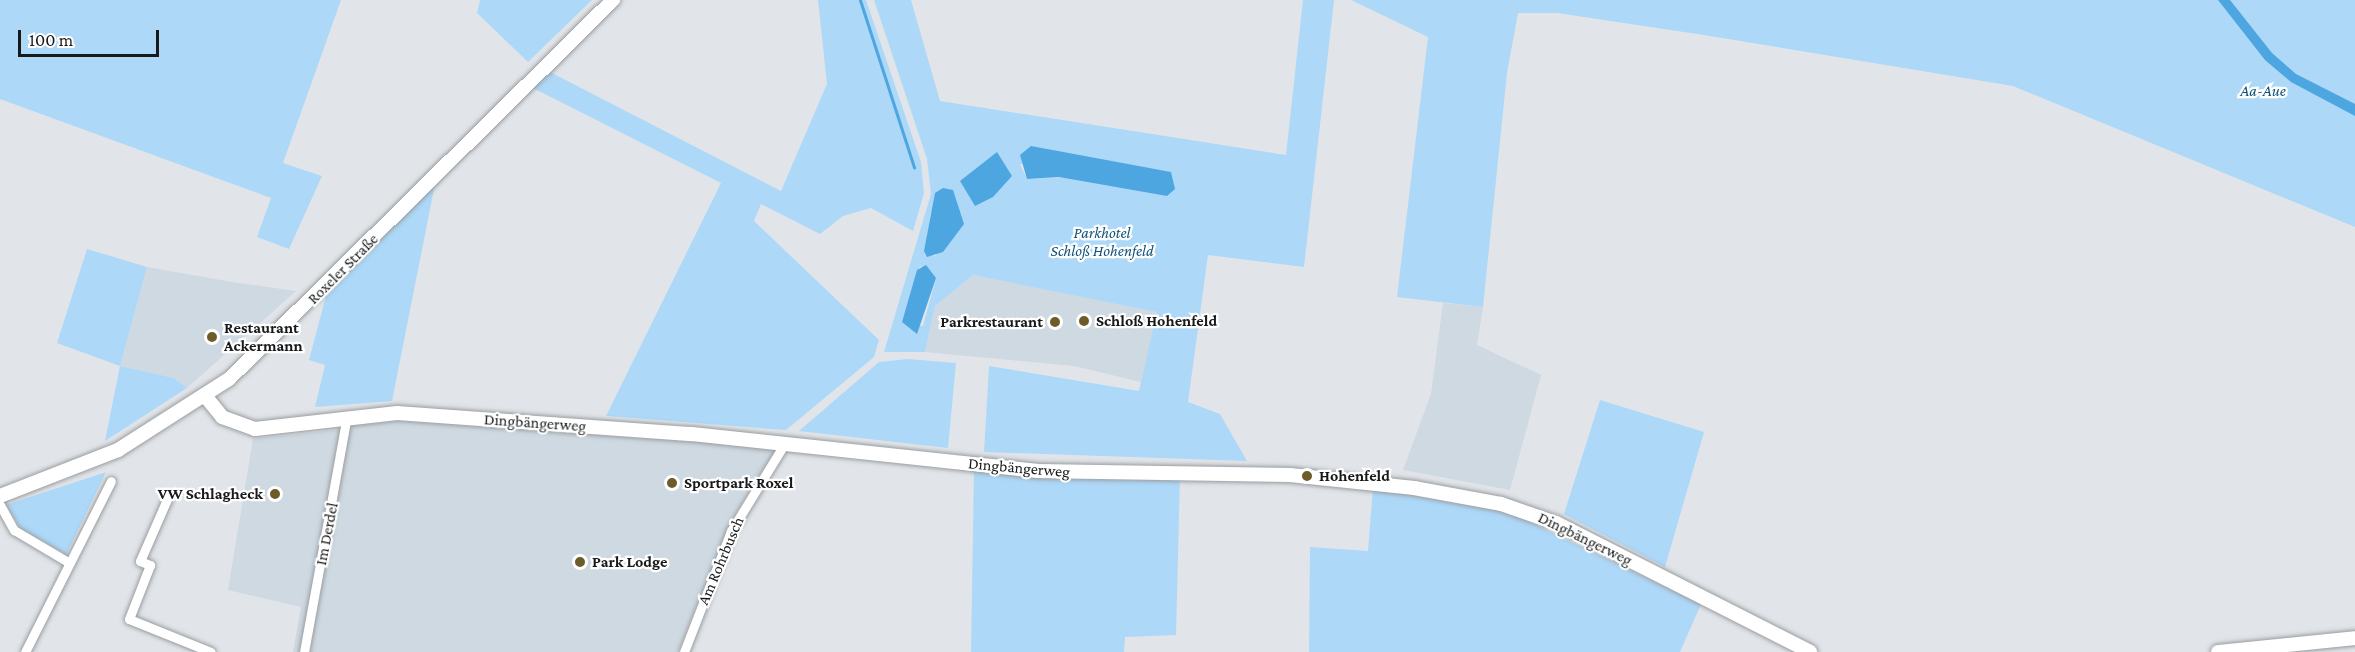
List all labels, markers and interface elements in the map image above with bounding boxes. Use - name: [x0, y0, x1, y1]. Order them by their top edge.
- scale bar: [21, 18, 162, 56]
- text: 100 m: [29, 30, 73, 50]
- park label: Aa-Aue: [2240, 81, 2286, 101]
- park label: Parkhotel Schloß Hohenfeld: [1051, 223, 1153, 261]
- street label: Roxeler Straße: [304, 230, 382, 308]
- place label: Schloß Hohenfeld: [1096, 311, 1217, 331]
- place label: Parkrestaurant: [940, 312, 1043, 332]
- marker: Schloß Hohenfeld: [1077, 314, 1091, 328]
- marker: Parkrestaurant: [1048, 315, 1062, 329]
- place label: Restaurant Ackermann: [224, 318, 303, 356]
- marker: Restaurant Ackermann: [205, 330, 219, 344]
- street label: Dingbängerweg: [483, 410, 587, 436]
- street label: Dingbängerweg: [967, 454, 1071, 482]
- place label: Hohenfeld: [1319, 466, 1390, 486]
- marker: Hohenfeld: [1300, 469, 1314, 483]
- place label: Sportpark Roxel: [684, 473, 793, 493]
- marker: Sportpark Roxel: [665, 476, 679, 490]
- place label: VW Schlagheck: [158, 484, 263, 504]
- marker: VW Schlagheck: [268, 487, 282, 501]
- street label: Im Derdel: [312, 501, 342, 567]
- street label: Dingbängerweg: [1535, 508, 1635, 570]
- street label: Am Rohrbusch: [694, 514, 748, 608]
- place label: Park Lodge: [592, 552, 668, 572]
- marker: Park Lodge: [573, 555, 587, 569]

